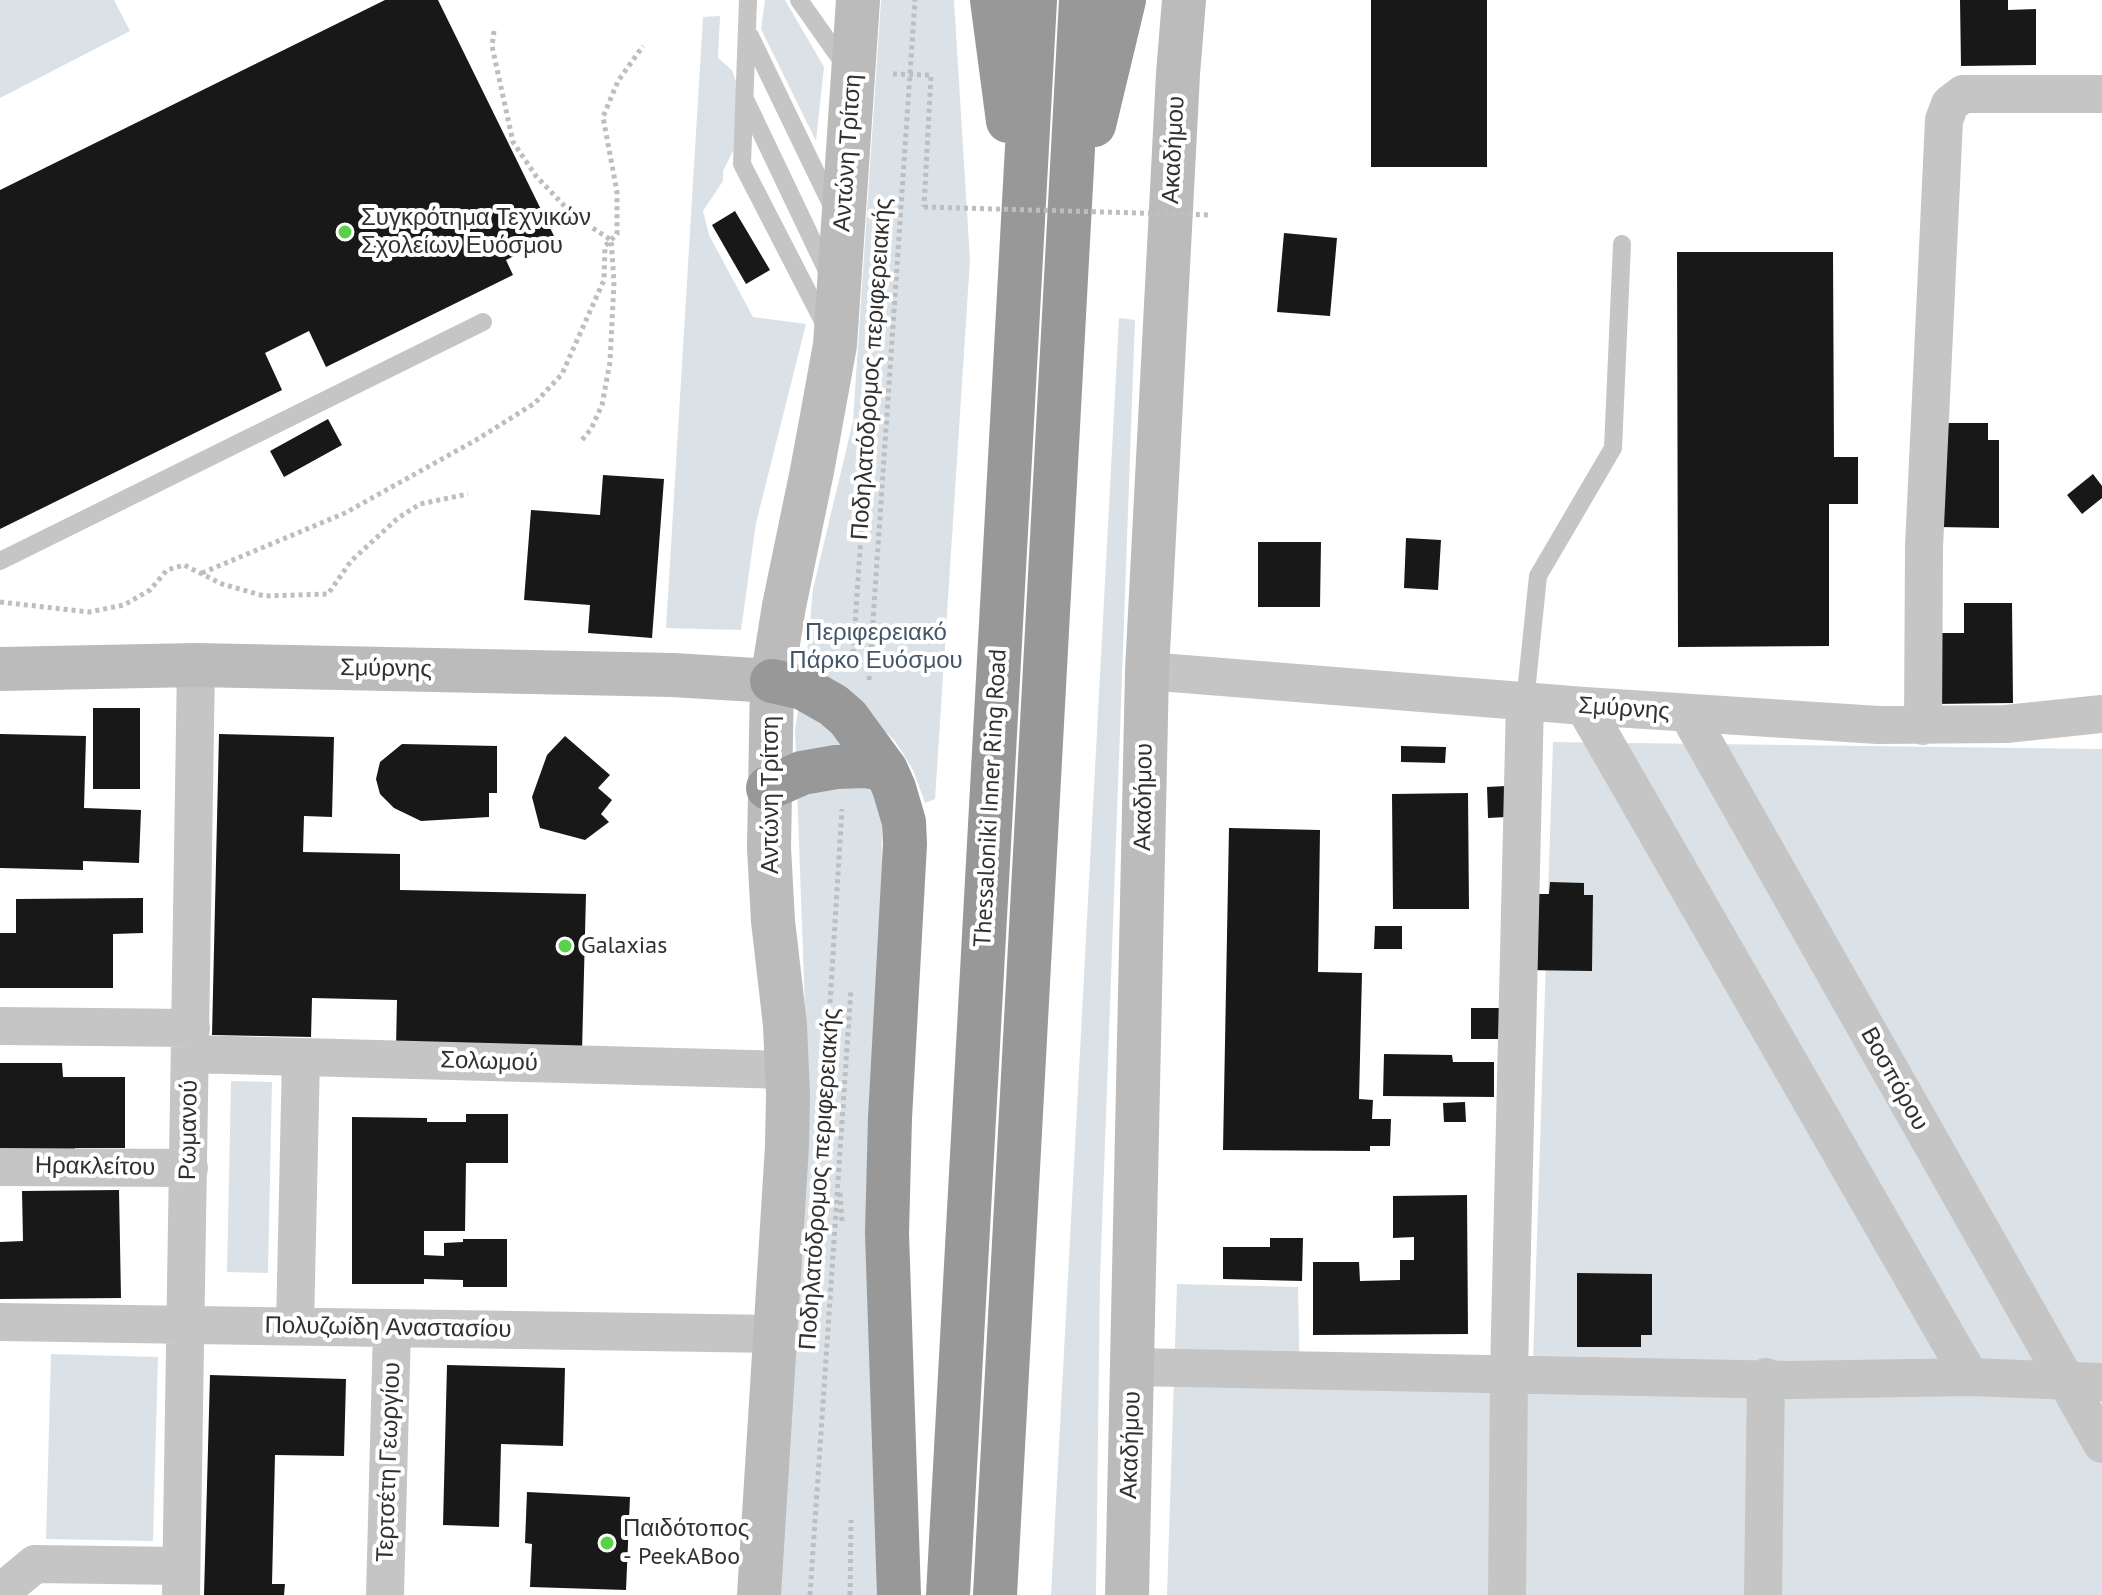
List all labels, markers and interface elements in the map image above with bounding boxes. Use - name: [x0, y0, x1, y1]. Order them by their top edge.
- street label: Αντώνη Τρίτση: [828, 73, 868, 233]
- street label: Ακαδήμου: [1157, 95, 1191, 205]
- street label: Ποδηλατόδρομος περιφερειακής: [846, 197, 898, 541]
- place label: Συγκρότημα Τεχνικών Σχολείων Ευόσμου: [361, 204, 591, 260]
- marker: Συγκρότημα Τεχνικών Σχολείων Ευόσμου: [336, 223, 354, 241]
- park label: Περιφερειακό Πάρκο Ευόσμου: [789, 619, 963, 675]
- street label: Thessaloniki Inner Ring Road: [969, 648, 1013, 948]
- street label: Σμύρνης: [340, 654, 432, 684]
- street label: Σμύρνης: [1577, 691, 1671, 727]
- street label: Αντώνη Τρίτση: [757, 716, 785, 874]
- street label: Ακαδήμου: [1129, 743, 1159, 851]
- place label: Galaxias: [581, 932, 667, 960]
- marker: Galaxias: [556, 937, 574, 955]
- street label: Ποδηλατόδρομος περιφερειακής: [794, 1007, 846, 1351]
- street label: Βοσπόρου: [1854, 1022, 1934, 1136]
- street label: Σολωμού: [440, 1046, 538, 1078]
- street label: Ρωμανού: [174, 1080, 204, 1180]
- street label: Ηρακλείτου: [35, 1152, 155, 1182]
- street label: Πολυζωίδη Αναστασίου: [264, 1311, 512, 1345]
- street label: Τερτσέτη Γεωργίου: [371, 1362, 407, 1562]
- street label: Ακαδήμου: [1115, 1391, 1147, 1499]
- place label: Παιδότοπος - PeekABoo: [623, 1515, 749, 1571]
- marker: Παιδότοπος - PeekABoo: [598, 1534, 616, 1552]

